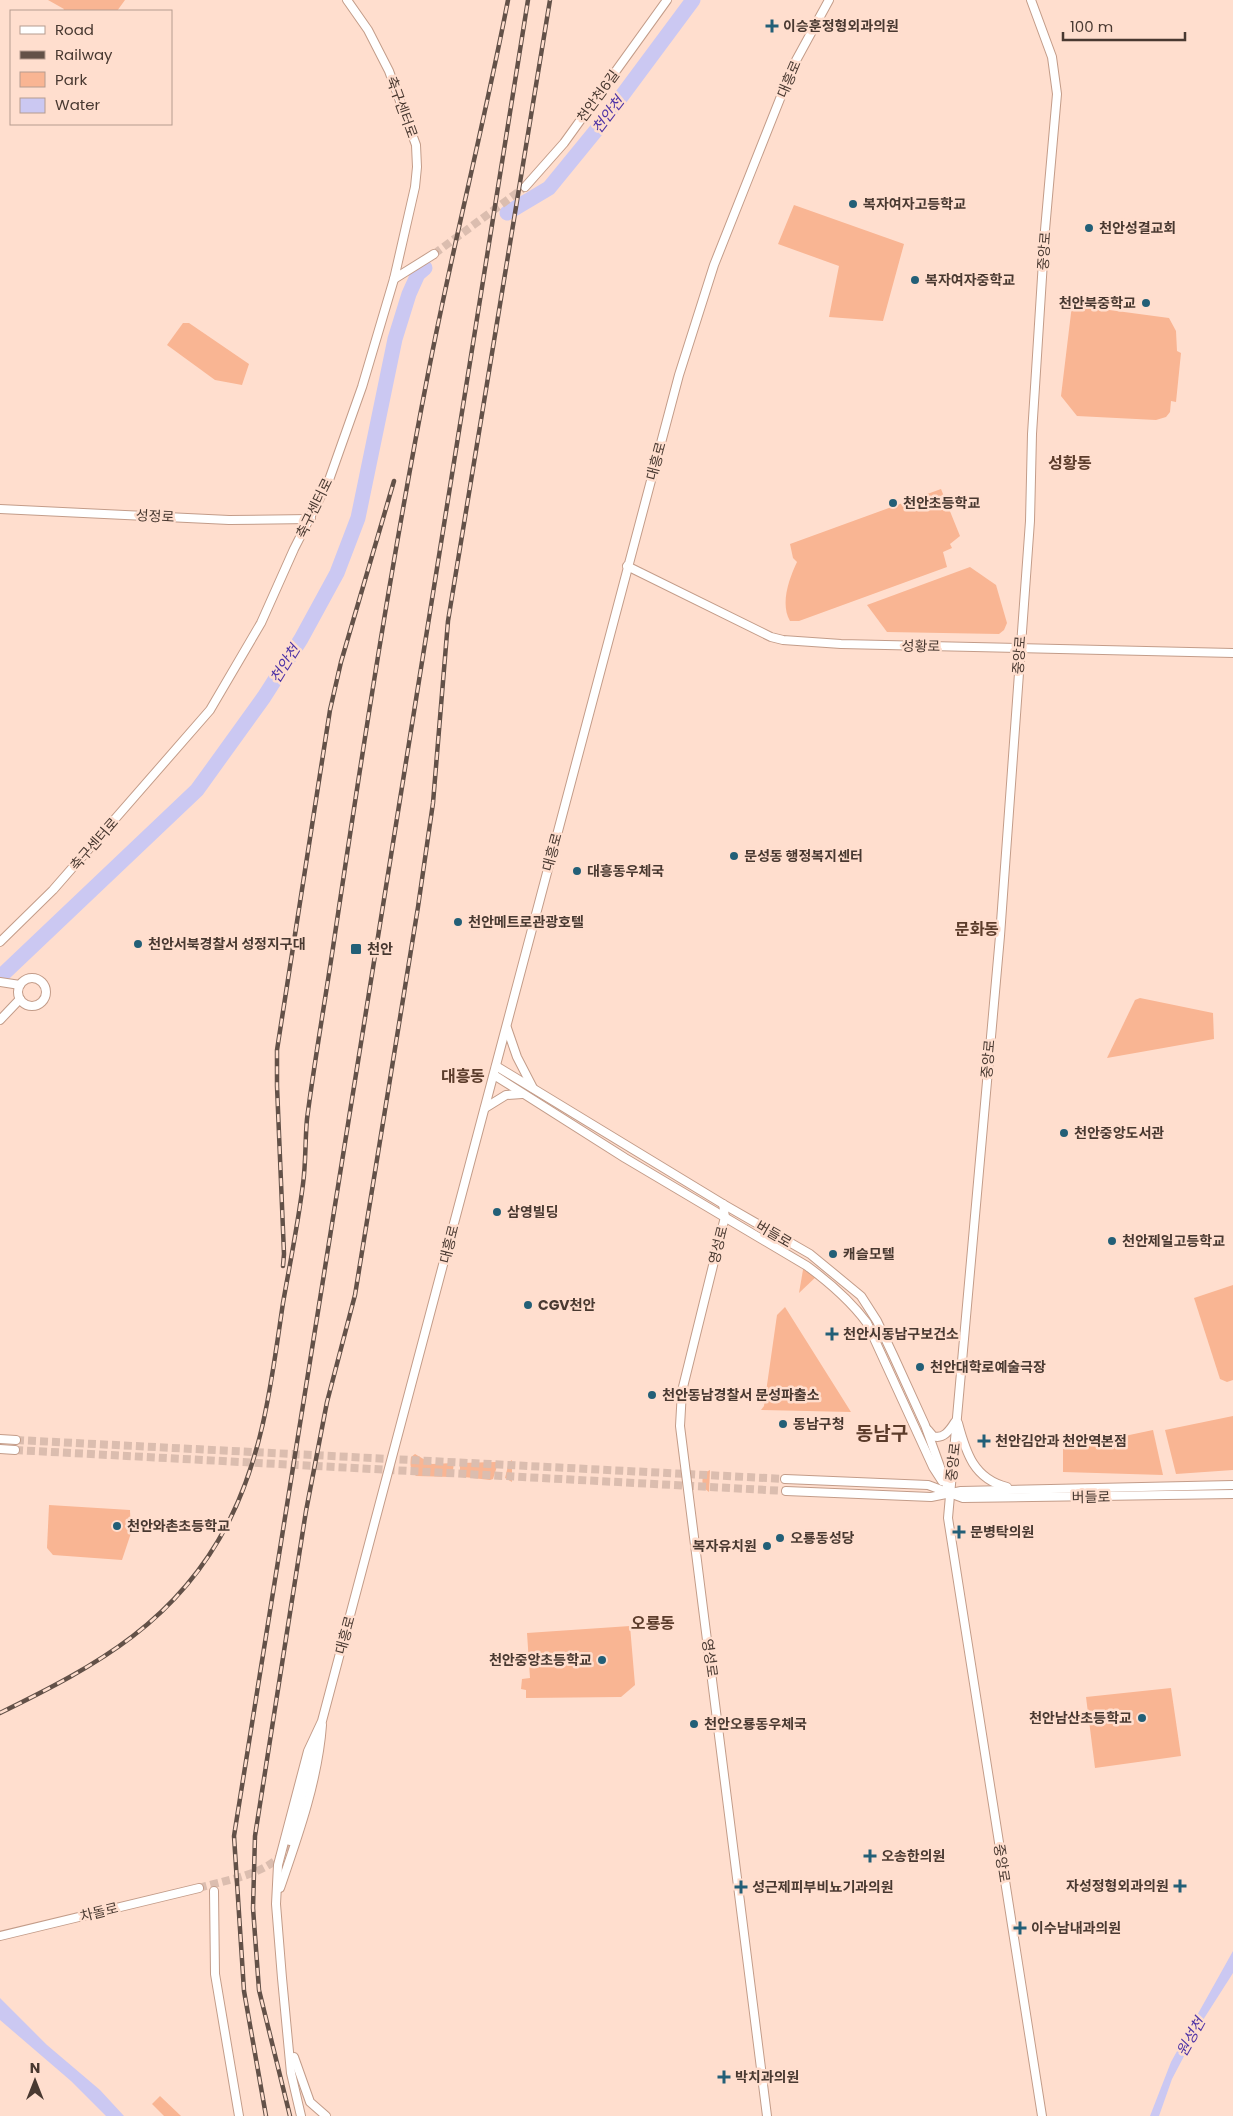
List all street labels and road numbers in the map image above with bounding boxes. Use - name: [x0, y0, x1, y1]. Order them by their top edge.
- street label: 대흥로: [772, 57, 806, 101]
- street label: 천안천6길: [573, 67, 623, 125]
- street label: 축구센터로: [382, 73, 422, 141]
- street label: 중앙로: [1033, 231, 1055, 271]
- street label: 대흥로: [641, 440, 671, 482]
- street label: 축구센터로: [291, 475, 337, 541]
- street label: 성정로: [135, 505, 175, 527]
- street label: 중앙로: [1008, 635, 1030, 675]
- street label: 성황로: [902, 636, 941, 656]
- street label: 축구센터로: [65, 813, 123, 875]
- street label: 대흥로: [537, 831, 567, 873]
- street label: 중앙로: [976, 1039, 1000, 1079]
- street label: 버들로: [752, 1216, 796, 1252]
- street label: 대흥로: [435, 1223, 463, 1265]
- street label: 영성로: [704, 1224, 732, 1266]
- street label: 중앙로: [941, 1442, 965, 1482]
- street label: 버들로: [1072, 1487, 1111, 1507]
- street label: 대흥로: [330, 1614, 360, 1656]
- street label: 영성로: [697, 1637, 723, 1679]
- street label: 중앙로: [989, 1842, 1015, 1884]
- street label: 차돌로: [78, 1898, 120, 1926]

